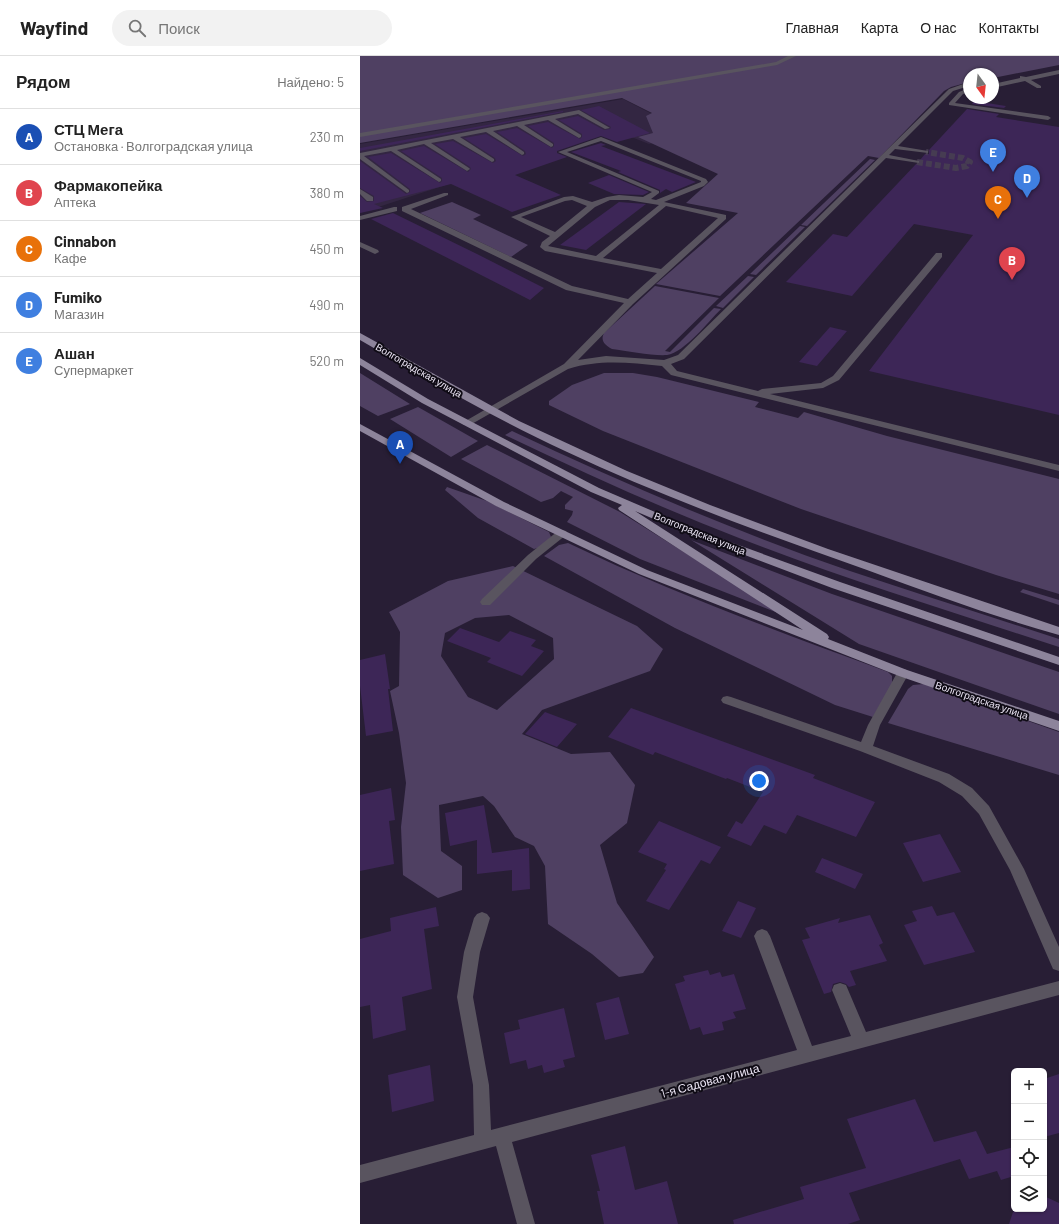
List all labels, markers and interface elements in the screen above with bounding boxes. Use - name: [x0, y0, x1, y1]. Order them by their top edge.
- search box: [112, 10, 392, 46]
- text: Wayfind: [20, 16, 88, 39]
- icon: search: [126, 17, 148, 39]
- text: Поиск: [158, 19, 200, 37]
- text: Главная: [786, 19, 839, 36]
- text: Карта: [861, 19, 898, 36]
- text: О нас: [920, 19, 957, 36]
- text: Контакты: [979, 19, 1039, 36]
- north arrow: [963, 68, 999, 104]
- text: Рядом: [16, 71, 71, 91]
- text: Найдено: 5: [277, 74, 344, 90]
- text: СТЦ Мега: [54, 120, 123, 138]
- text: A: [25, 129, 33, 145]
- text: 230 m: [310, 129, 344, 145]
- text: Остановка · Волгоградская улица: [54, 138, 253, 154]
- pin: E: [980, 139, 1006, 172]
- pin: D: [1014, 165, 1040, 198]
- text: Фармакопейка: [54, 176, 162, 194]
- text: B: [25, 185, 33, 201]
- text: 380 m: [310, 185, 344, 201]
- pin: C: [985, 186, 1011, 219]
- text: Аптека: [54, 194, 96, 210]
- text: Cinnabon: [54, 232, 116, 250]
- text: C: [25, 241, 33, 257]
- text: 450 m: [309, 241, 344, 257]
- pin: B: [999, 247, 1025, 280]
- text: Кафе: [54, 250, 87, 266]
- text: Fumiko: [54, 288, 102, 306]
- text: D: [25, 297, 33, 313]
- text: 490 m: [309, 297, 344, 313]
- text: Магазин: [54, 306, 104, 322]
- street label: Волгоградская улица: [374, 340, 465, 400]
- text: Ашан: [54, 344, 95, 362]
- text: E: [25, 353, 33, 369]
- text: 520 m: [310, 353, 344, 369]
- text: Супермаркет: [54, 362, 133, 378]
- pin: A: [387, 431, 413, 464]
- street label: Волгоградская улица: [653, 509, 748, 557]
- street label: Волгоградская улица: [934, 678, 1030, 722]
- your location: [749, 771, 769, 791]
- street label: 1-я Садовая улица: [659, 1060, 761, 1101]
- map controls: [1011, 1068, 1047, 1212]
- button: +: [1011, 1068, 1047, 1104]
- button: −: [1011, 1104, 1047, 1140]
- button: locate: [1011, 1140, 1047, 1176]
- button: layers: [1011, 1176, 1047, 1212]

